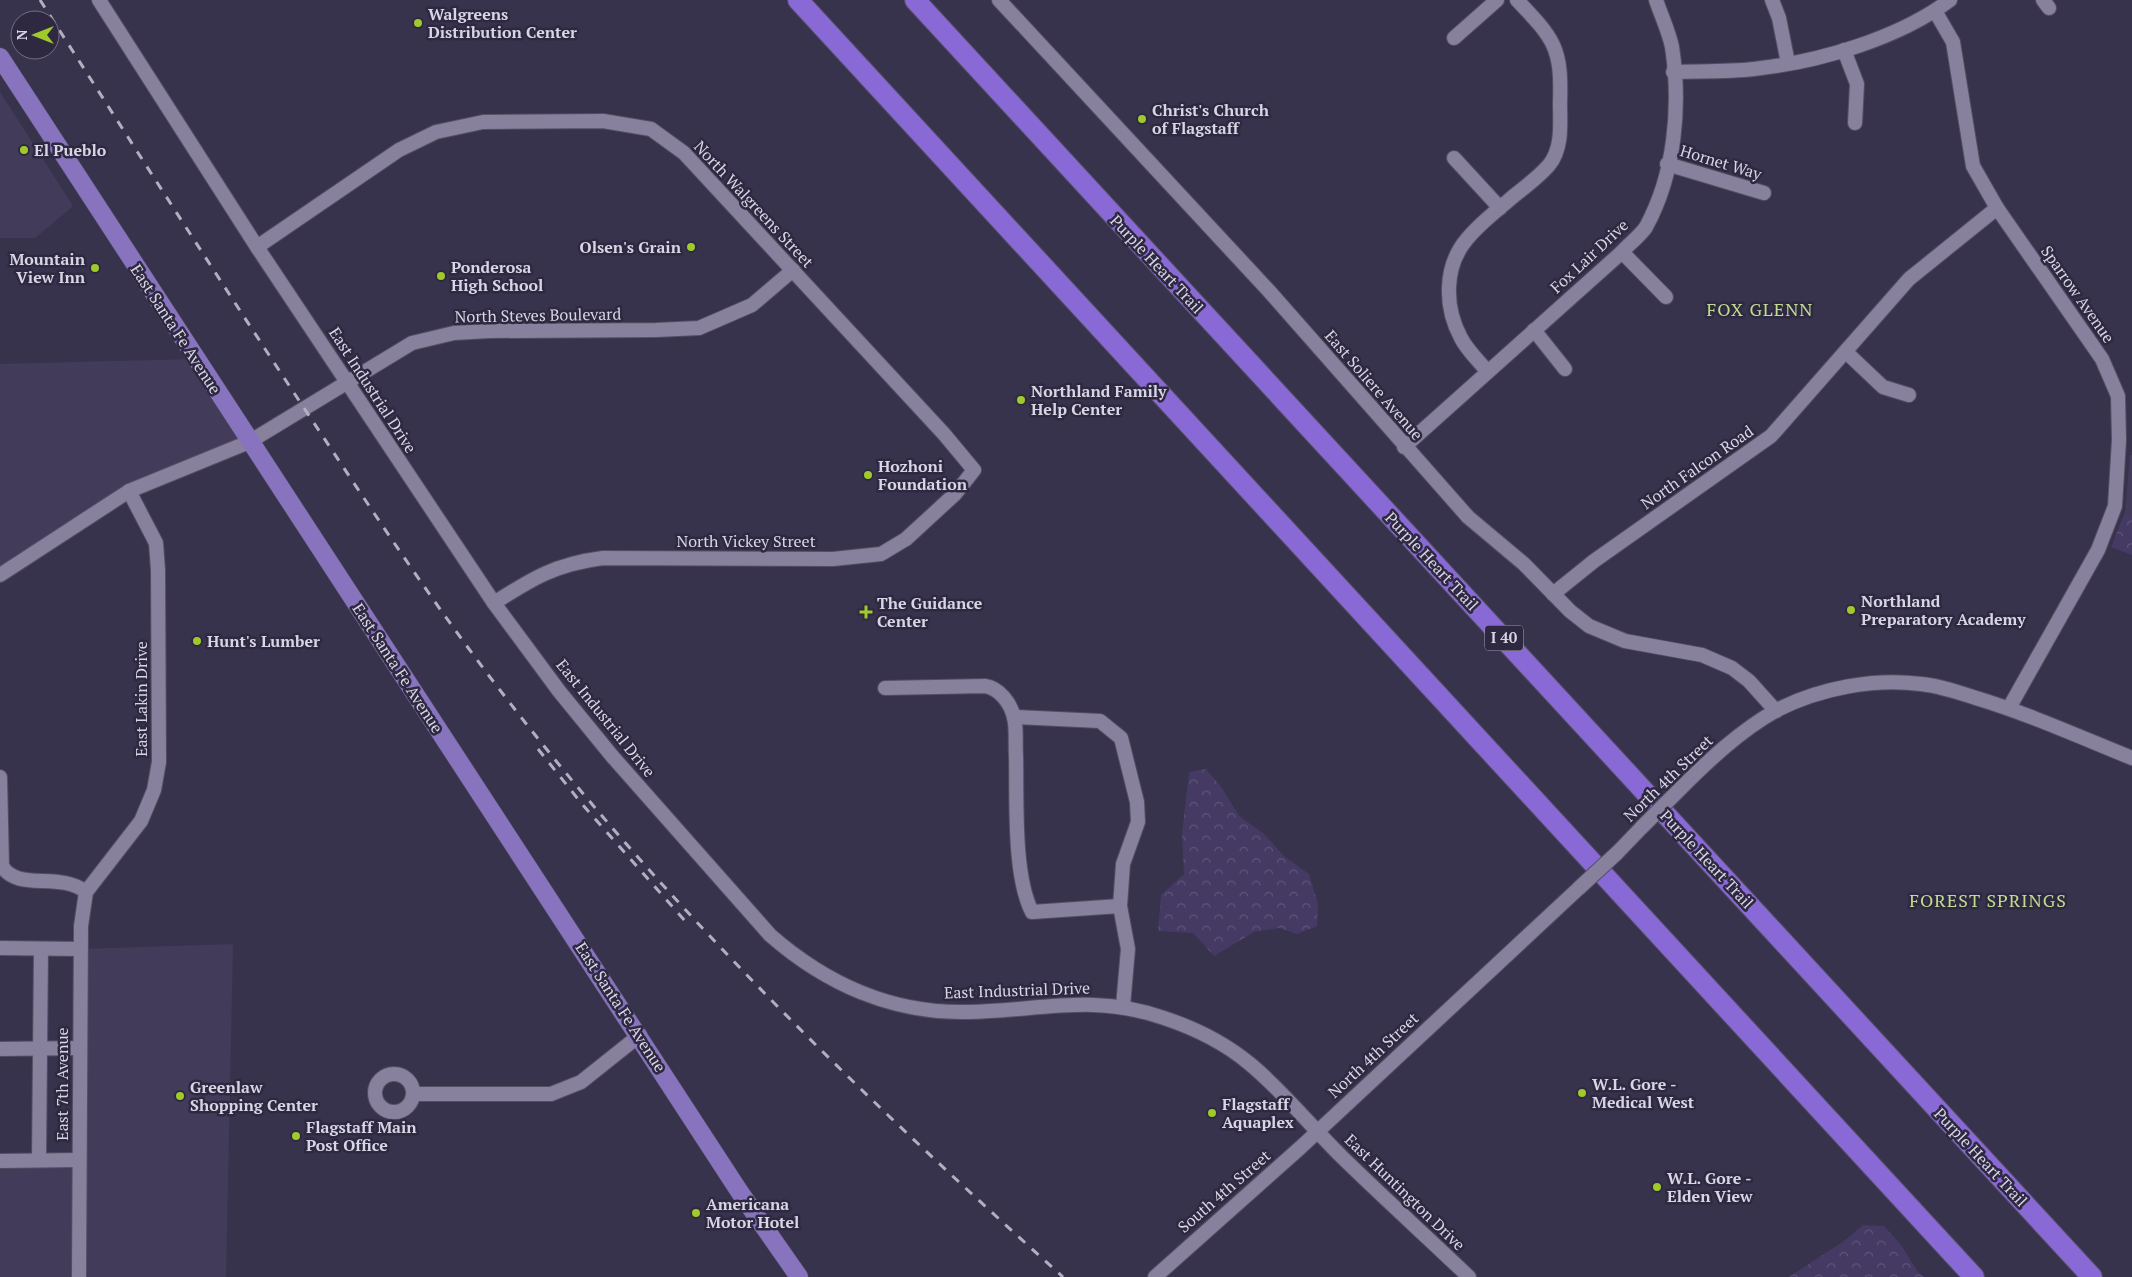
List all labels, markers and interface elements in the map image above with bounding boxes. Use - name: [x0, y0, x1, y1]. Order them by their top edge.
- place label: Walgreens Distribution Center: [428, 3, 577, 43]
- north arrow: [10, 10, 60, 60]
- marker: Walgreens Distribution Center: [412, 17, 424, 29]
- text: N: [12, 29, 31, 40]
- place label: Christ's Church of Flagstaff: [1152, 99, 1270, 139]
- marker: Christ's Church of Flagstaff: [1136, 113, 1148, 125]
- street label: North Walgreens Street: [689, 136, 819, 272]
- place label: El Pueblo: [34, 139, 107, 161]
- street label: Hornet Way: [1678, 139, 1765, 185]
- marker: El Pueblo: [18, 144, 30, 156]
- street label: Purple Heart Trail: [1105, 210, 1209, 318]
- street label: Fox Lair Drive: [1545, 214, 1633, 298]
- place label: Olsen's Grain: [580, 236, 682, 258]
- marker: Olsen's Grain: [685, 241, 697, 253]
- street label: Sparrow Avenue: [2036, 241, 2120, 347]
- place label: Mountain View Inn: [9, 248, 86, 288]
- place label: Ponderosa High School: [451, 256, 543, 296]
- street label: East Santa Fe Avenue: [126, 260, 226, 398]
- marker: Mountain View Inn: [89, 262, 101, 274]
- marker: Ponderosa High School: [435, 270, 447, 282]
- district label: FOX GLENN: [1706, 297, 1814, 321]
- street label: North Steves Boulevard: [455, 303, 622, 327]
- street label: East Industrial Drive: [324, 323, 422, 457]
- street label: East Soliere Avenue: [1320, 325, 1428, 445]
- place label: Northland Family Help Center: [1031, 380, 1167, 420]
- marker: Northland Family Help Center: [1015, 394, 1027, 406]
- street label: North Falcon Road: [1636, 420, 1758, 514]
- place label: Hozhoni Foundation: [878, 455, 968, 495]
- marker: Hozhoni Foundation: [862, 469, 874, 481]
- street label: Purple Heart Trail: [1380, 507, 1484, 615]
- street label: North Vickey Street: [676, 530, 816, 552]
- place label: Northland Preparatory Academy: [1861, 590, 2026, 630]
- place label: The Guidance Center: [877, 592, 983, 632]
- street label: East Santa Fe Avenue: [348, 599, 448, 737]
- marker: Northland Preparatory Academy: [1845, 604, 1857, 616]
- marker: The Guidance Center: [859, 605, 873, 619]
- road number: I 40: [1485, 626, 1523, 650]
- place label: Hunt's Lumber: [207, 630, 320, 652]
- marker: Hunt's Lumber: [191, 635, 203, 647]
- street label: East Lakin Drive: [130, 641, 152, 757]
- street label: East Industrial Drive: [551, 654, 661, 782]
- street label: North 4th Street: [1619, 730, 1718, 826]
- street label: Purple Heart Trail: [1655, 805, 1759, 913]
- district label: FOREST SPRINGS: [1909, 888, 2067, 912]
- street label: East Santa Fe Avenue: [571, 938, 671, 1076]
- street label: East Industrial Drive: [944, 976, 1090, 1004]
- street label: North 4th Street: [1323, 1007, 1423, 1103]
- street label: East 7th Avenue: [51, 1027, 73, 1141]
- place label: W.L. Gore - Medical West: [1592, 1073, 1695, 1113]
- place label: Greenlaw Shopping Center: [190, 1076, 318, 1116]
- marker: W.L. Gore - Medical West: [1576, 1087, 1588, 1099]
- marker: Greenlaw Shopping Center: [174, 1090, 186, 1102]
- place label: Flagstaff Aquaplex: [1222, 1093, 1294, 1133]
- street label: Purple Heart Trail: [1929, 1103, 2033, 1211]
- marker: Flagstaff Aquaplex: [1206, 1107, 1218, 1119]
- place label: Flagstaff Main Post Office: [306, 1116, 417, 1156]
- street label: East Huntington Drive: [1340, 1129, 1470, 1255]
- marker: Flagstaff Main Post Office: [290, 1130, 302, 1142]
- street label: South 4th Street: [1173, 1145, 1275, 1237]
- place label: W.L. Gore - Elden View: [1667, 1167, 1753, 1207]
- marker: W.L. Gore - Elden View: [1651, 1181, 1663, 1193]
- place label: Americana Motor Hotel: [706, 1193, 799, 1233]
- marker: Americana Motor Hotel: [690, 1207, 702, 1219]

